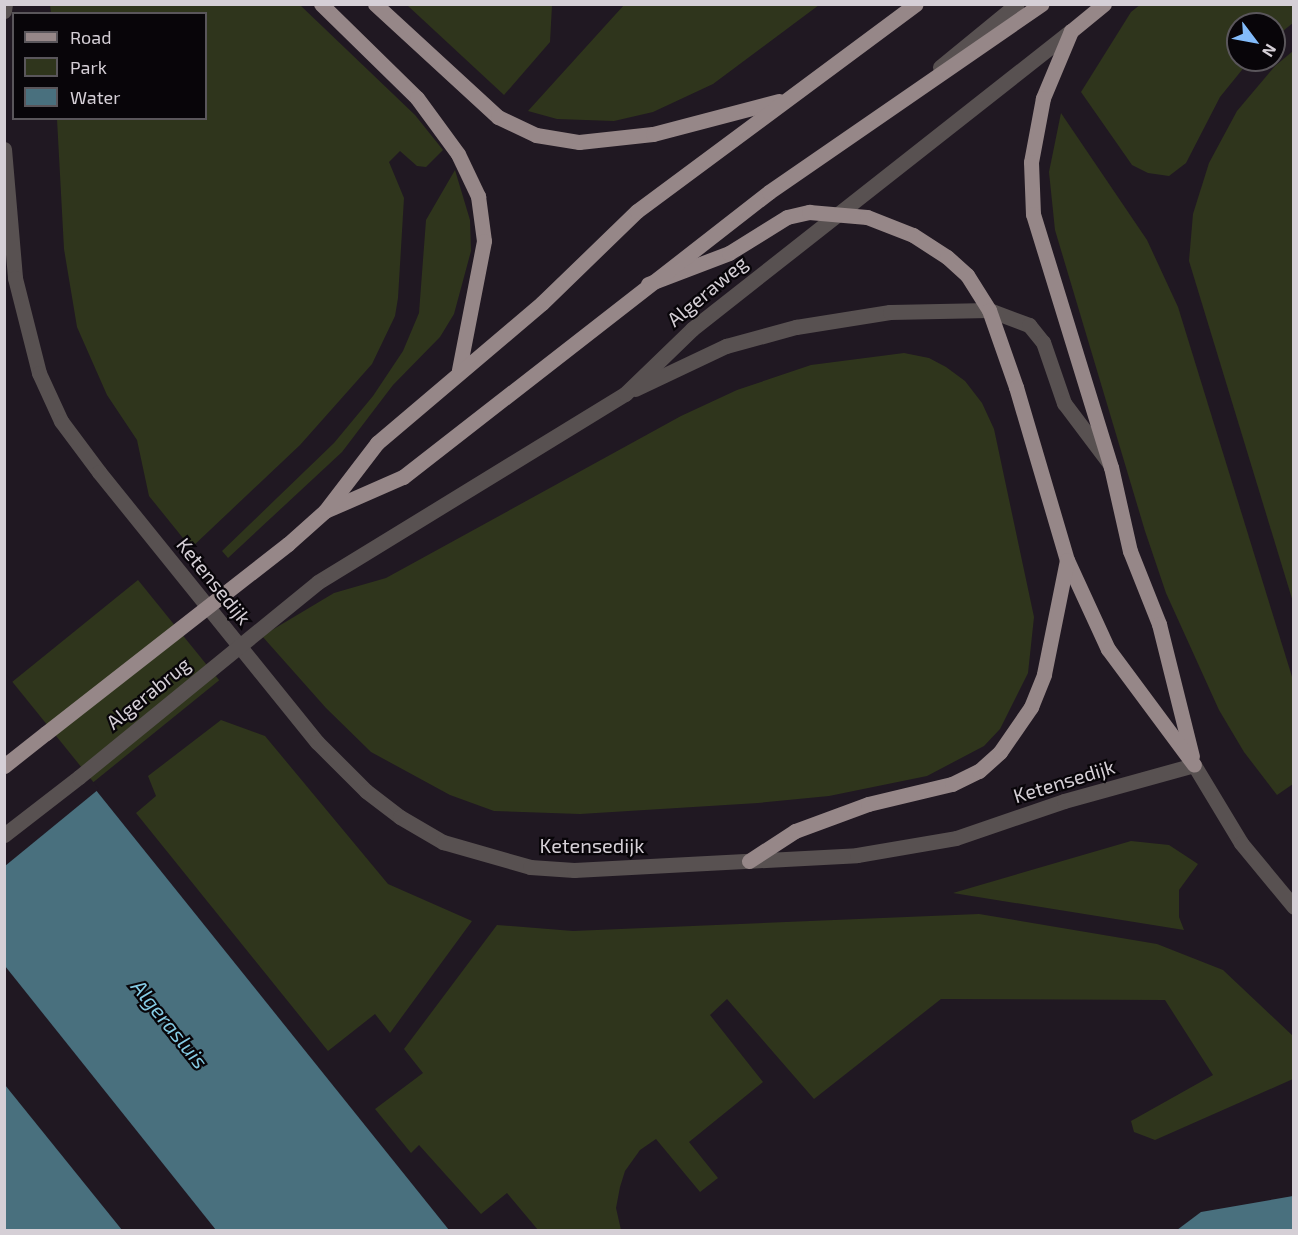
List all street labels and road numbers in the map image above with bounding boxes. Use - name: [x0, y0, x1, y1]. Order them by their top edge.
- street label: Algeraweg: [662, 250, 752, 332]
- street label: Ketensedijk: [172, 533, 256, 629]
- street label: Algerabrug: [101, 652, 195, 734]
- street label: Ketensedijk: [1010, 754, 1118, 808]
- street label: Ketensedijk: [540, 833, 644, 857]

